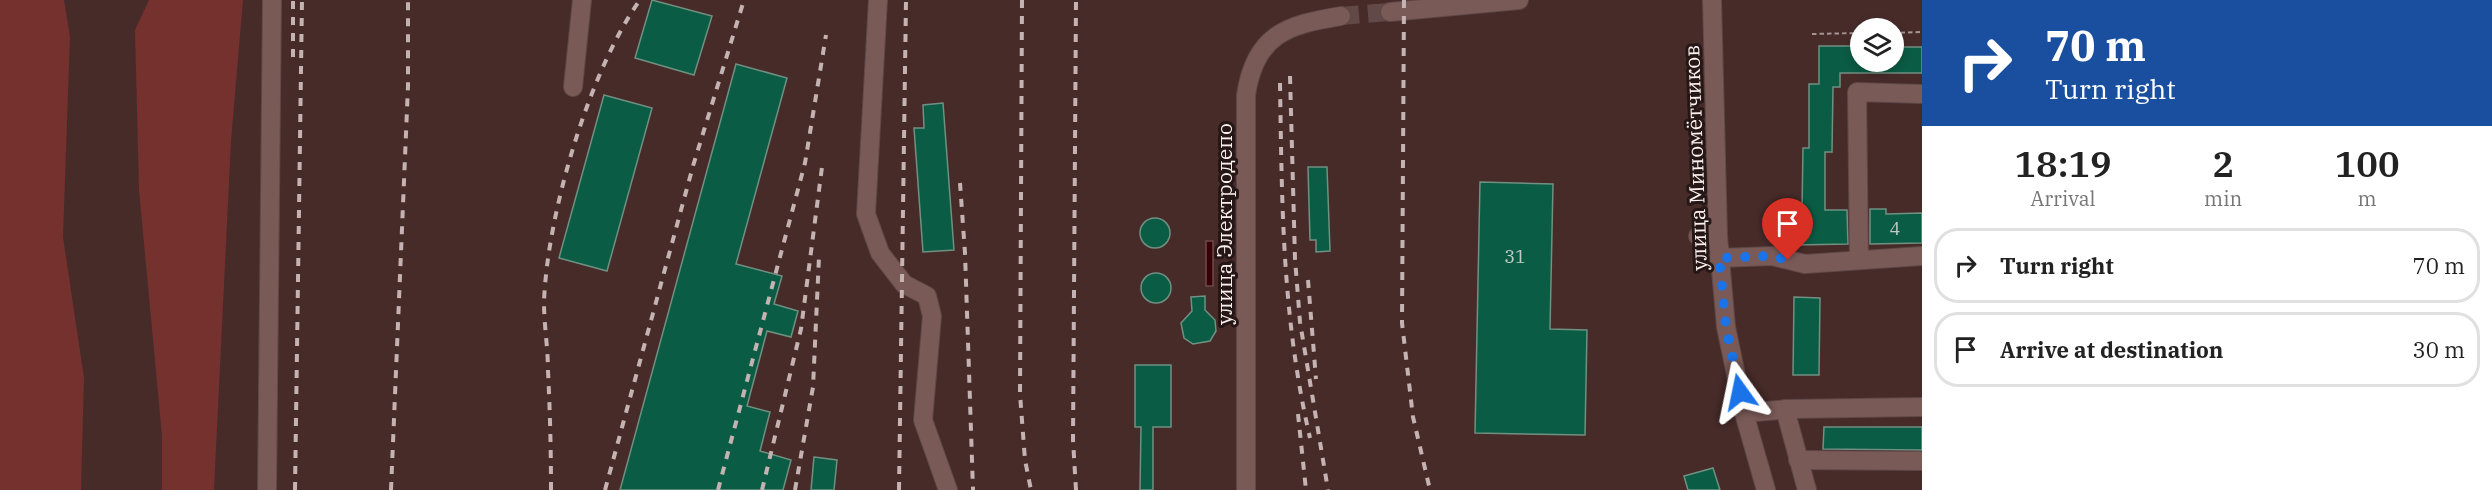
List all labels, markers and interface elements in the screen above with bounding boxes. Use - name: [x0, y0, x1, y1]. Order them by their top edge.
- map controls: [1850, 18, 1904, 72]
- button: layers: [1850, 18, 1904, 72]
- text: 70 m: [2045, 18, 2146, 73]
- icon: right: [1946, 24, 2024, 102]
- street label: улица Миномётчиков: [1677, 45, 1713, 271]
- text: Turn right: [2045, 71, 2176, 106]
- street label: улица Электродепо: [1210, 123, 1238, 325]
- text: 18:19: [2014, 140, 2112, 187]
- text: 2: [2212, 140, 2234, 187]
- text: 100: [2335, 140, 2400, 187]
- text: Arrival: [2030, 185, 2096, 212]
- text: min: [2204, 185, 2242, 212]
- text: m: [2358, 185, 2377, 212]
- pin: [1762, 198, 1813, 260]
- icon: arrive: [1771, 207, 1804, 240]
- house number: 4: [1890, 217, 1900, 240]
- house number: 31: [1504, 245, 1526, 268]
- icon: right: [1949, 249, 1982, 282]
- text: Turn right: [2000, 251, 2114, 280]
- text: 70 m: [2413, 251, 2465, 280]
- icon: arrive: [1949, 333, 1982, 366]
- text: Arrive at destination: [2000, 335, 2223, 364]
- text: 30 m: [2413, 335, 2465, 364]
- position arrow: [1708, 360, 1772, 424]

